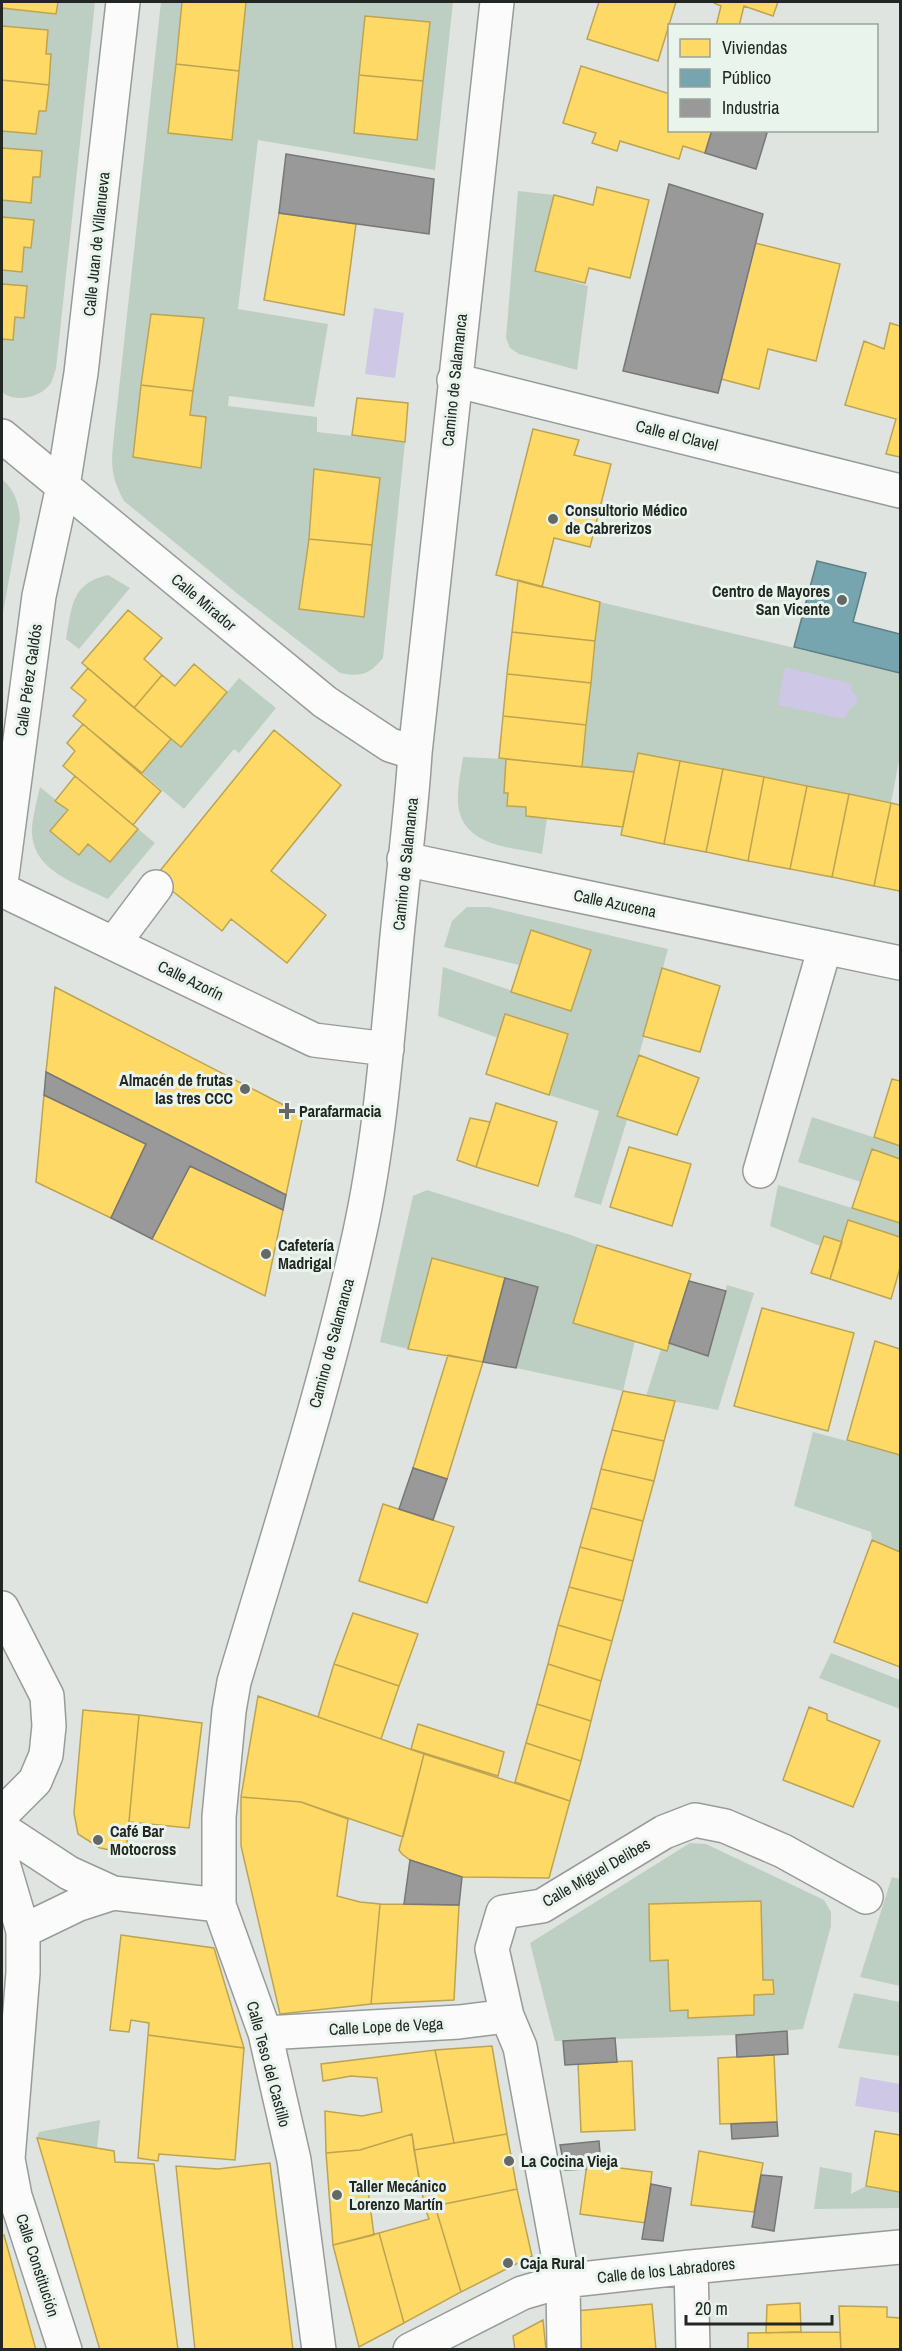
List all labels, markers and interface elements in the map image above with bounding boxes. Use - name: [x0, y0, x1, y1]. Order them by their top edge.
- legend: [668, 24, 878, 132]
- text: Viviendas: [722, 35, 787, 60]
- text: Público: [722, 65, 771, 90]
- text: Industria: [722, 95, 779, 120]
- street label: Calle Juan de Villanueva: [77, 170, 115, 317]
- street label: Camino de Salamanca: [436, 312, 472, 448]
- street label: Calle el Clavel: [634, 414, 720, 456]
- place label: Consultorio Médico de Cabrerizos: [565, 499, 687, 539]
- marker: Consultorio Médico de Cabrerizos: [546, 512, 560, 526]
- street label: Calle Mirador: [167, 568, 242, 636]
- place label: Centro de Mayores San Vicente: [712, 580, 830, 620]
- marker: Centro de Mayores San Vicente: [835, 593, 849, 607]
- street label: Calle Pérez Galdós: [9, 623, 47, 737]
- street label: Camino de Salamanca: [387, 796, 423, 932]
- street label: Calle Azucena: [572, 884, 659, 923]
- street label: Calle Azorín: [154, 955, 228, 1005]
- place label: Almacén de frutas las tres CCC: [119, 1069, 233, 1109]
- marker: Almacén de frutas las tres CCC: [238, 1082, 252, 1096]
- place label: Parafarmacia: [299, 1100, 382, 1122]
- marker: Parafarmacia: [280, 1104, 294, 1118]
- place label: Cafetería Madrigal: [278, 1234, 335, 1274]
- marker: Cafetería Madrigal: [259, 1247, 273, 1261]
- street label: Camino de Salamanca: [303, 1275, 359, 1410]
- place label: Café Bar Motocross: [110, 1820, 176, 1860]
- street label: Calle Miguel Delibes: [538, 1832, 654, 1912]
- marker: Café Bar Motocross: [91, 1833, 105, 1847]
- street label: Calle Teso del Castillo: [242, 1999, 296, 2129]
- street label: Calle Lope de Vega: [328, 2012, 444, 2040]
- place label: La Cocina Vieja: [521, 2150, 618, 2172]
- marker: La Cocina Vieja: [502, 2154, 516, 2168]
- place label: Taller Mecánico Lorenzo Martín: [349, 2175, 447, 2215]
- marker: Taller Mecánico Lorenzo Martín: [330, 2188, 344, 2202]
- street label: Calle Constitución: [11, 2211, 65, 2319]
- place label: Caja Rural: [520, 2252, 585, 2274]
- street label: Calle de los Labradores: [596, 2252, 736, 2288]
- marker: Caja Rural: [501, 2256, 515, 2270]
- scale bar: [686, 2288, 832, 2326]
- text: 20 m: [695, 2296, 728, 2321]

